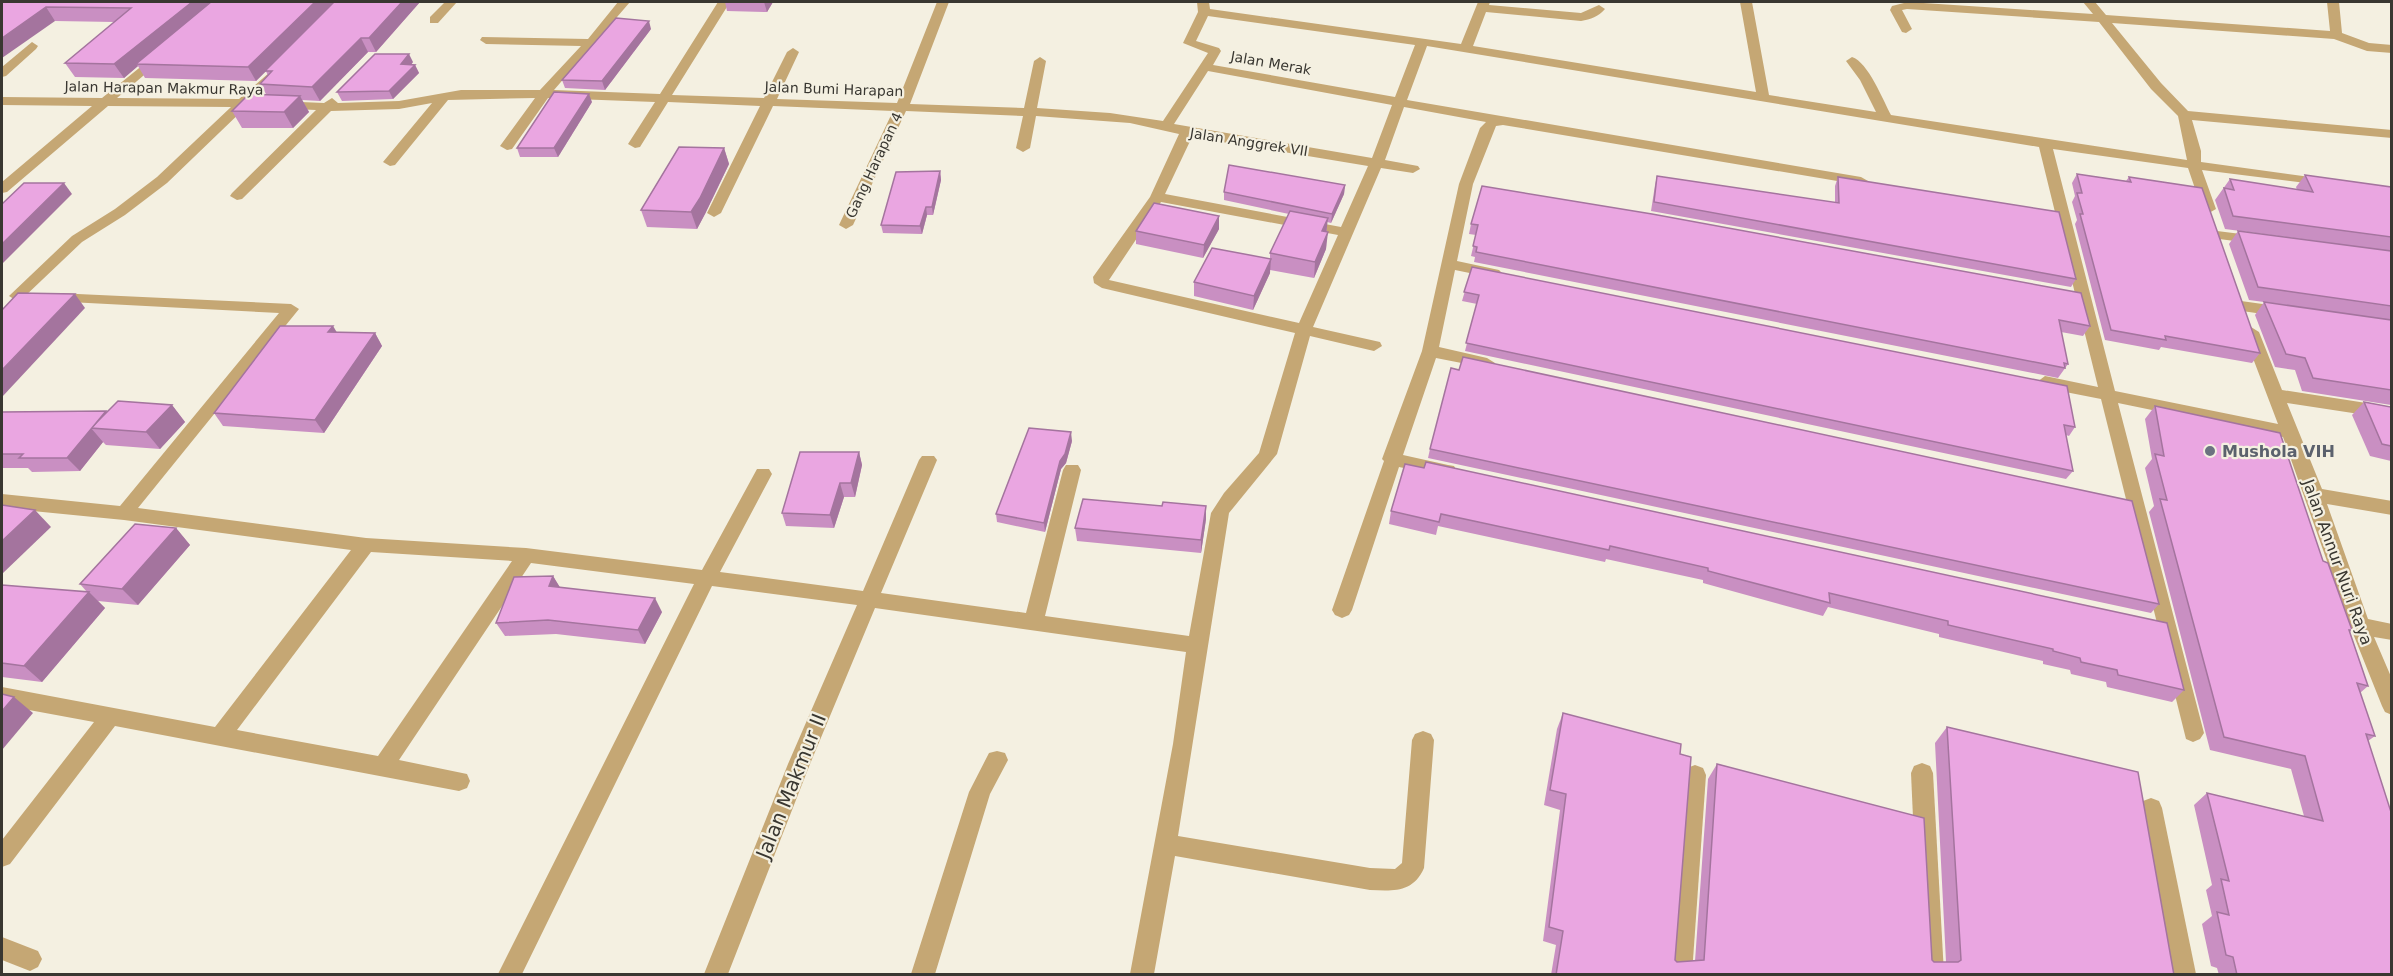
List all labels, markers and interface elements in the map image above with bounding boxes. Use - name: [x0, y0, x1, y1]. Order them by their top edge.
- street label: Jalan Merak: [1228, 48, 1313, 78]
- street label: Jalan Harapan Makmur Raya: [63, 78, 264, 98]
- street label: Jalan Bumi Harapan: [763, 79, 904, 99]
- street label: Gang Harapan 4: [842, 110, 906, 220]
- street label: Jalan Anggrek VII: [1188, 125, 1309, 159]
- place label: Mushola VIH: [2222, 442, 2335, 461]
- marker: Mushola VIH: [2203, 444, 2217, 458]
- street label: Jalan Annur Nuri Raya: [2298, 476, 2376, 648]
- street label: Jalan Makmur II: [750, 710, 831, 864]

